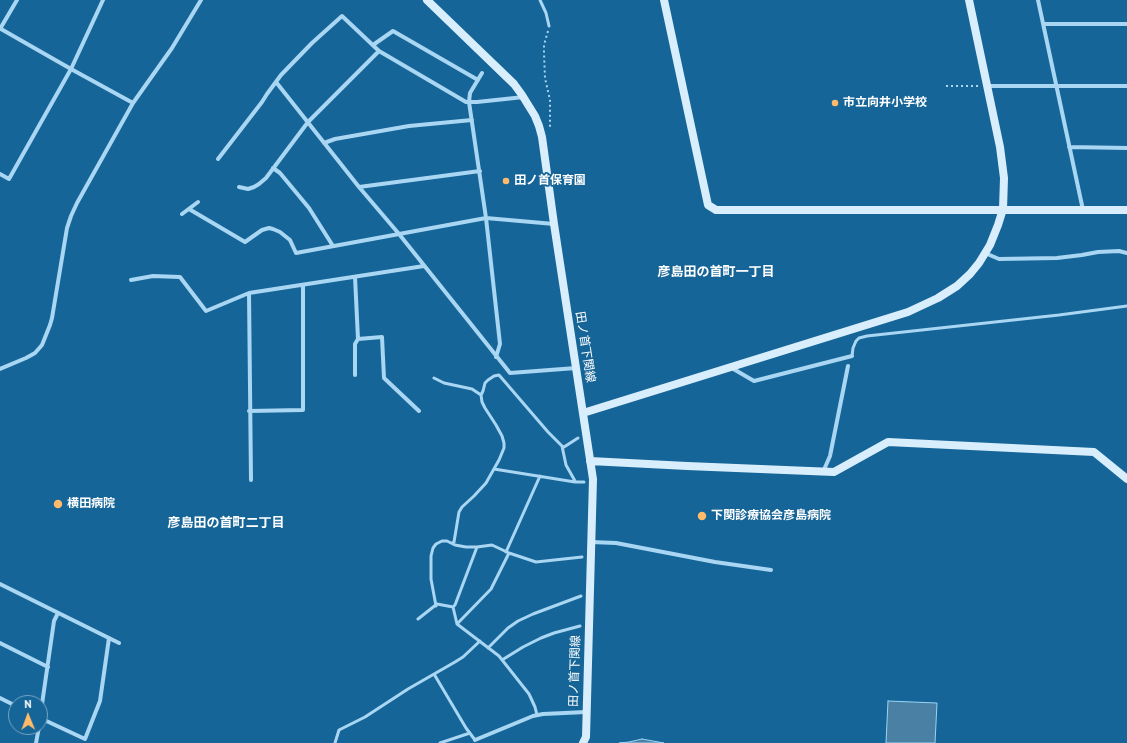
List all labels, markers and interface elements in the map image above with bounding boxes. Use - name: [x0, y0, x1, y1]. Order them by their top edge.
- place label: 市立向井小学校: [843, 96, 927, 110]
- marker: 市立向井小学校: [830, 98, 840, 108]
- place label: 田ノ首保育園: [514, 174, 586, 188]
- marker: 田ノ首保育園: [501, 176, 511, 186]
- district label: 彦島田の首町一丁目: [658, 264, 774, 280]
- street label: 田ノ首下関線: [572, 310, 598, 384]
- place label: 横田病院: [67, 497, 115, 511]
- marker: 横田病院: [52, 498, 64, 510]
- place label: 下関診療協会彦島病院: [711, 509, 831, 523]
- marker: 下関診療協会彦島病院: [696, 510, 708, 522]
- district label: 彦島田の首町二丁目: [168, 515, 284, 531]
- street label: 田ノ首下関線: [567, 635, 583, 707]
- north arrow: [8, 695, 48, 735]
- text: N: [24, 697, 32, 711]

